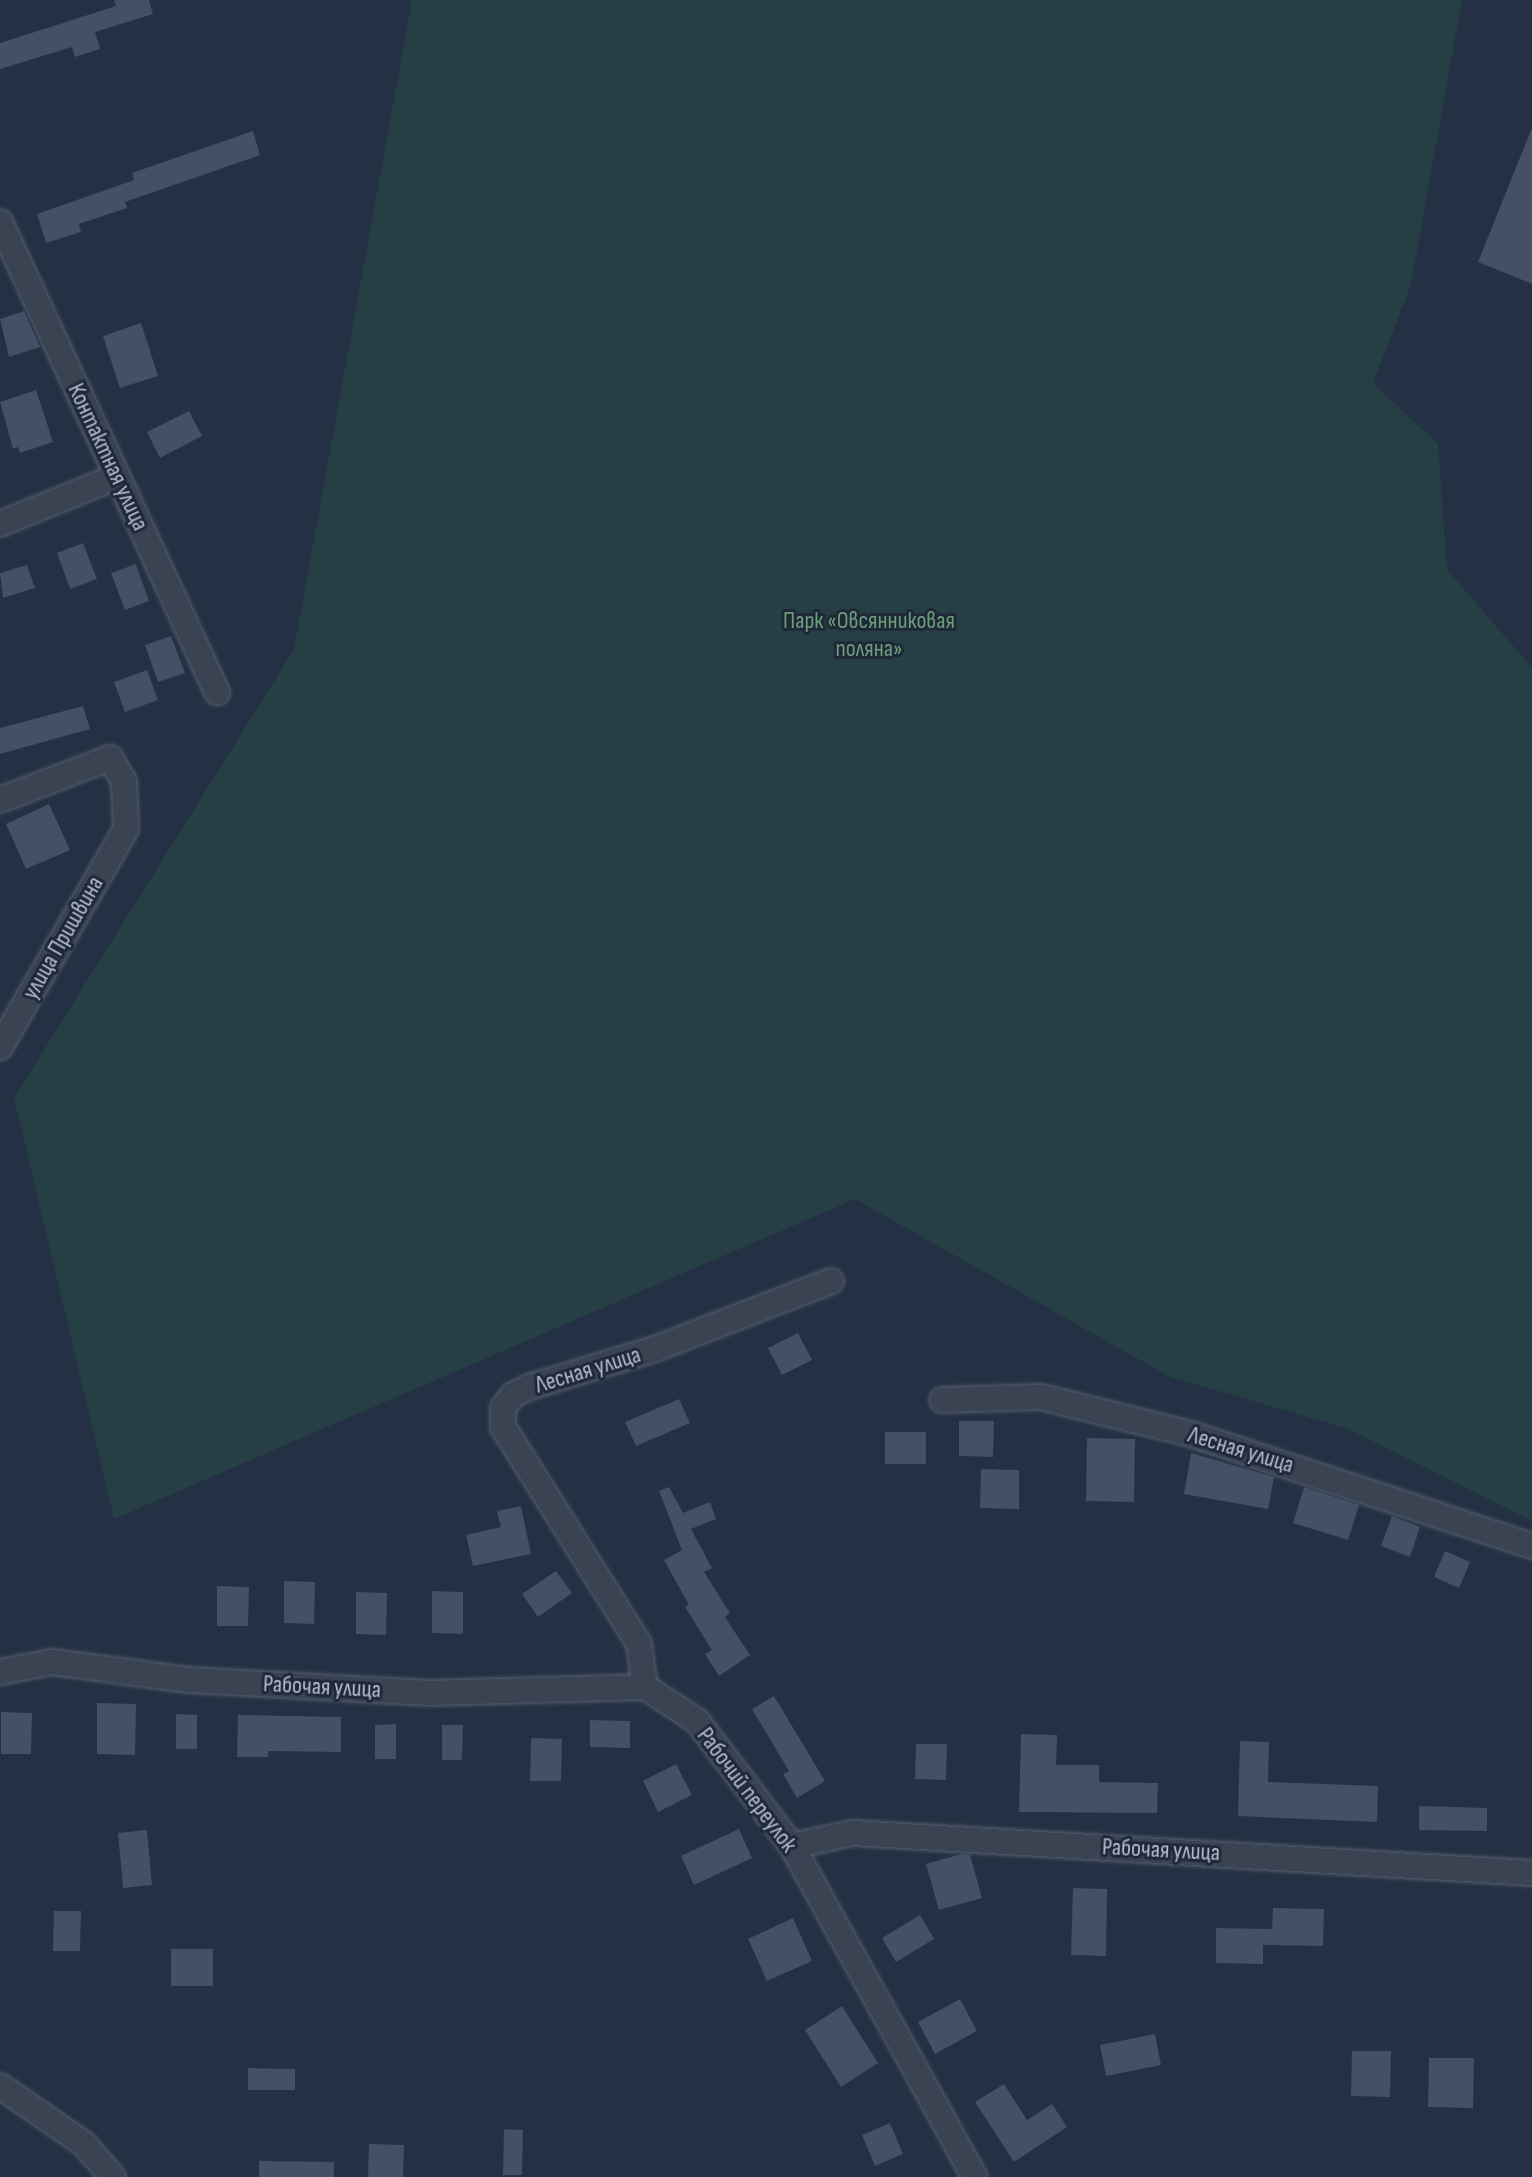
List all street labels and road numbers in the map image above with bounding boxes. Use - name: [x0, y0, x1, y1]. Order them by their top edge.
- street label: Контактная улица: [61, 379, 155, 535]
- street label: улица Пришвина: [16, 871, 110, 1005]
- street label: Лесная улица: [532, 1340, 644, 1400]
- street label: Лесная улица: [1185, 1420, 1297, 1480]
- street label: Рабочая улица: [262, 1670, 382, 1704]
- street label: Рабочий переулок: [691, 1722, 803, 1858]
- street label: Рабочая улица: [1101, 1833, 1221, 1867]

